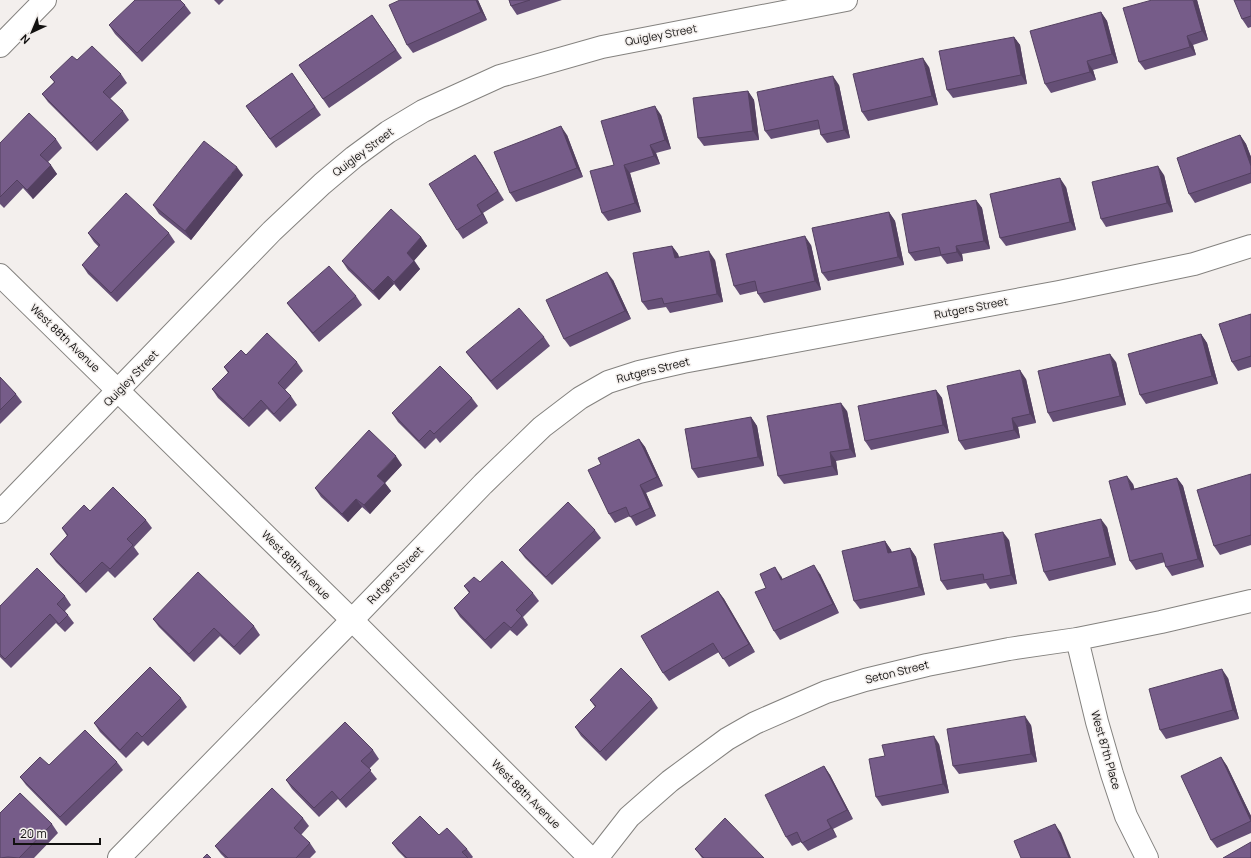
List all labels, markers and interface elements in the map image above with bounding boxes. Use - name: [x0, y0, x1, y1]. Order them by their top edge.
- north arrow: [12, 12, 52, 52]
- street label: Quigley Street: [624, 20, 698, 49]
- text: N: [17, 31, 33, 48]
- street label: Quigley Street: [329, 124, 396, 179]
- street label: Rutgers Street: [933, 293, 1009, 322]
- street label: West 88th Avenue: [27, 300, 104, 375]
- street label: Quigley Street: [100, 346, 161, 409]
- street label: Rutgers Street: [615, 353, 691, 386]
- street label: West 88th Avenue: [259, 527, 335, 603]
- street label: Rutgers Street: [363, 543, 426, 607]
- street label: Seton Street: [864, 656, 930, 687]
- street label: West 87th Place: [1088, 709, 1125, 791]
- street label: West 88th Avenue: [489, 756, 565, 832]
- scale bar: [14, 820, 100, 846]
- text: 20 m: [20, 825, 47, 842]

